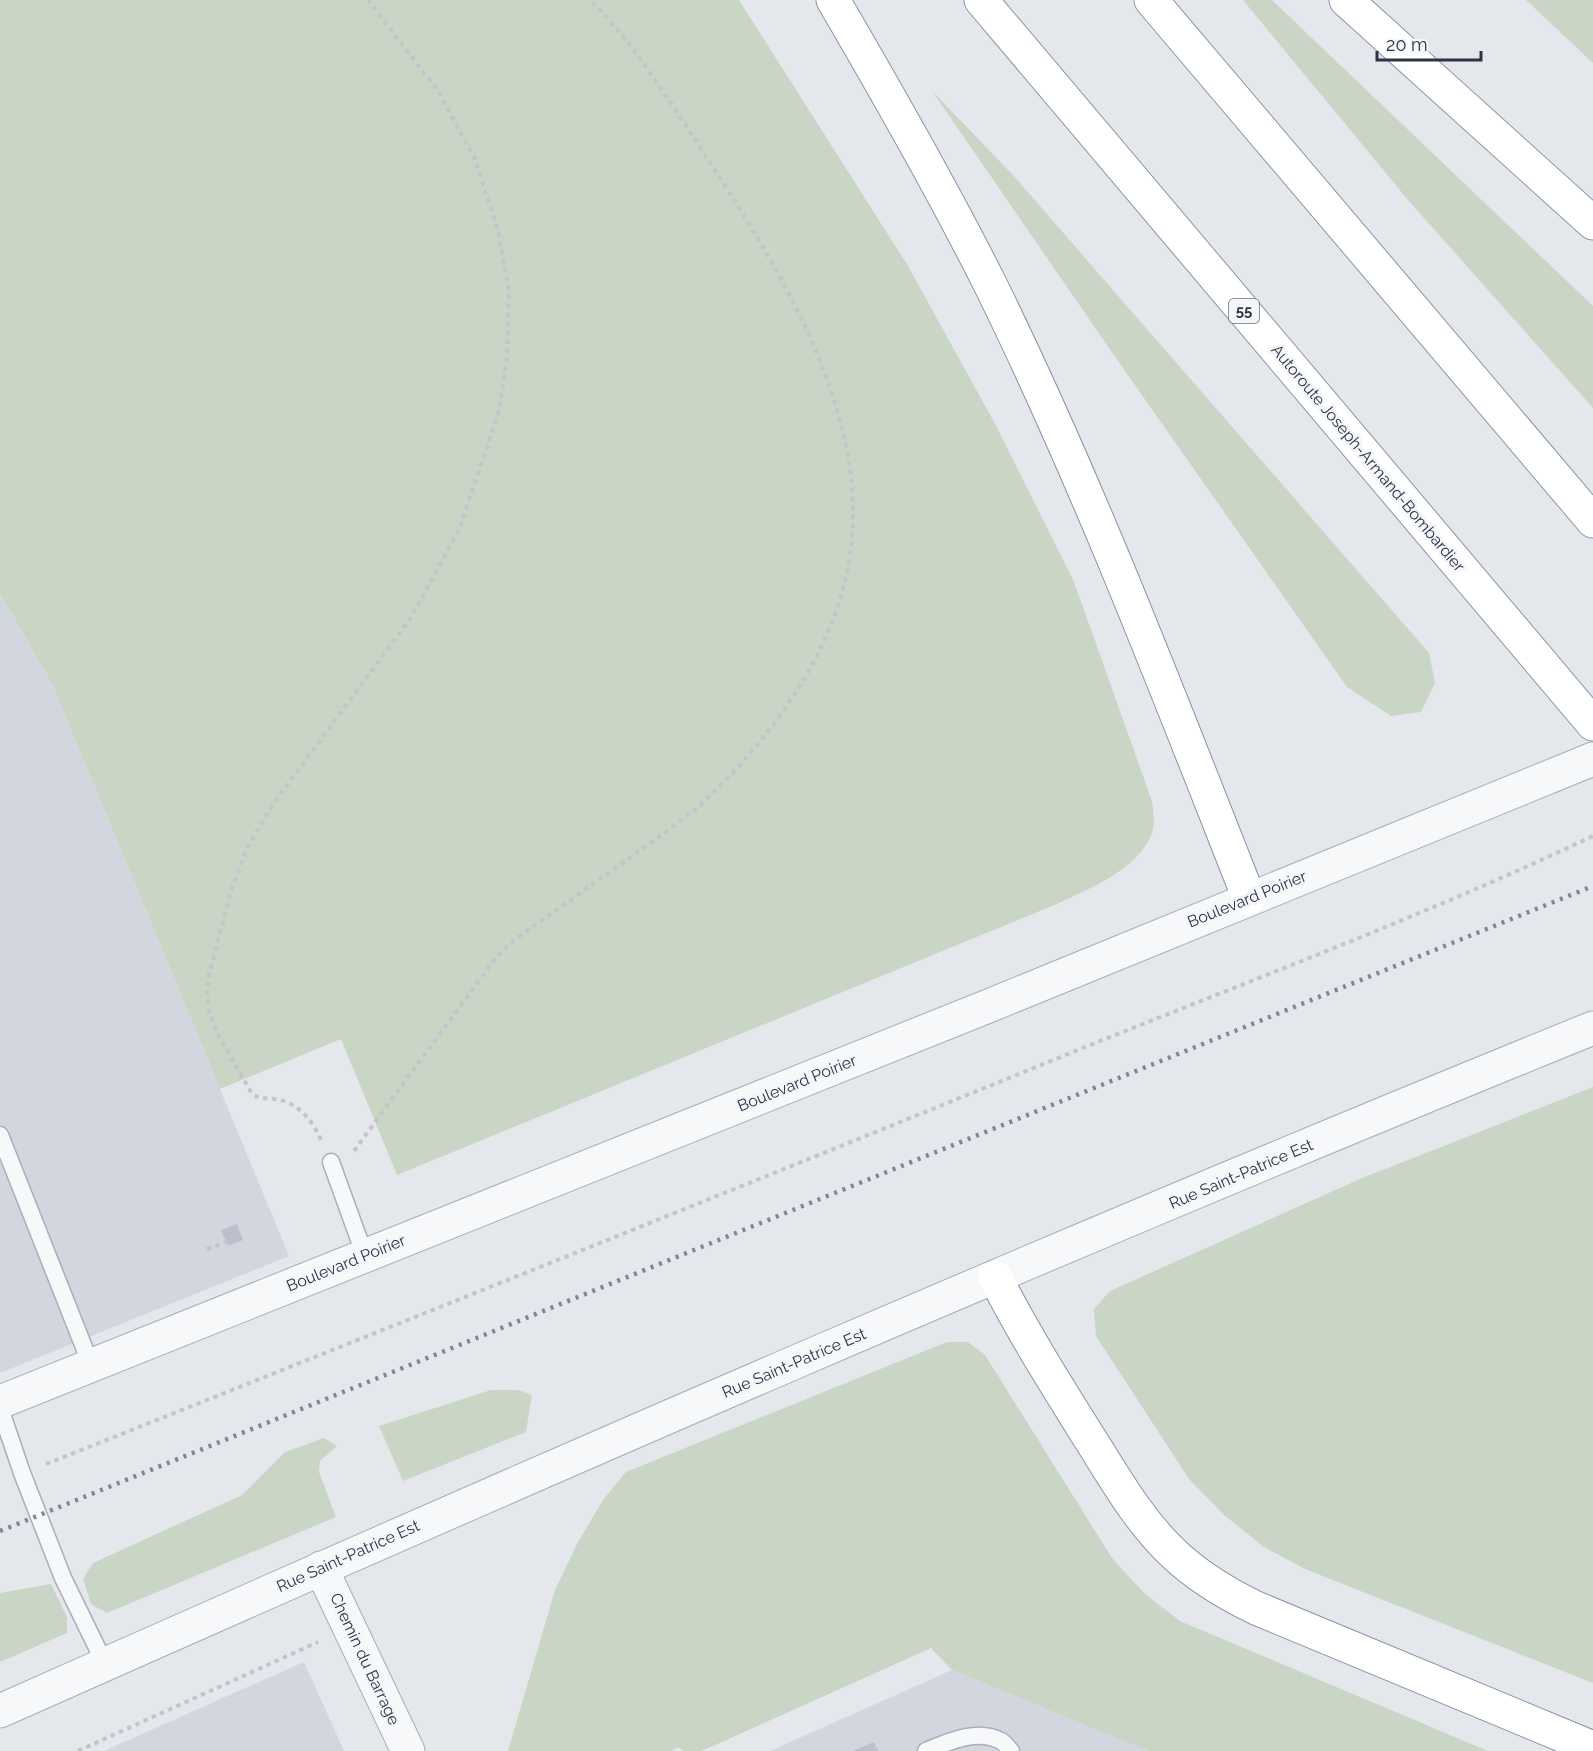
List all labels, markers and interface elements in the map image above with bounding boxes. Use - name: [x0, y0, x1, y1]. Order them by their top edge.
- scale bar: [1377, 24, 1480, 62]
- text: 20 m: [1386, 34, 1428, 55]
- road number: 55: [1229, 299, 1259, 323]
- street label: Autoroute Joseph-Armand-Bombardier: [1267, 341, 1469, 576]
- street label: Boulevard Poirier: [1185, 866, 1310, 932]
- street label: Boulevard Poirier: [735, 1050, 860, 1116]
- street label: Rue Saint-Patrice Est: [1166, 1135, 1316, 1213]
- street label: Boulevard Poirier: [284, 1230, 409, 1296]
- street label: Rue Saint-Patrice Est: [719, 1324, 869, 1402]
- street label: Rue Saint-Patrice Est: [274, 1516, 423, 1596]
- street label: Chemin du Barrage: [326, 1590, 404, 1728]

